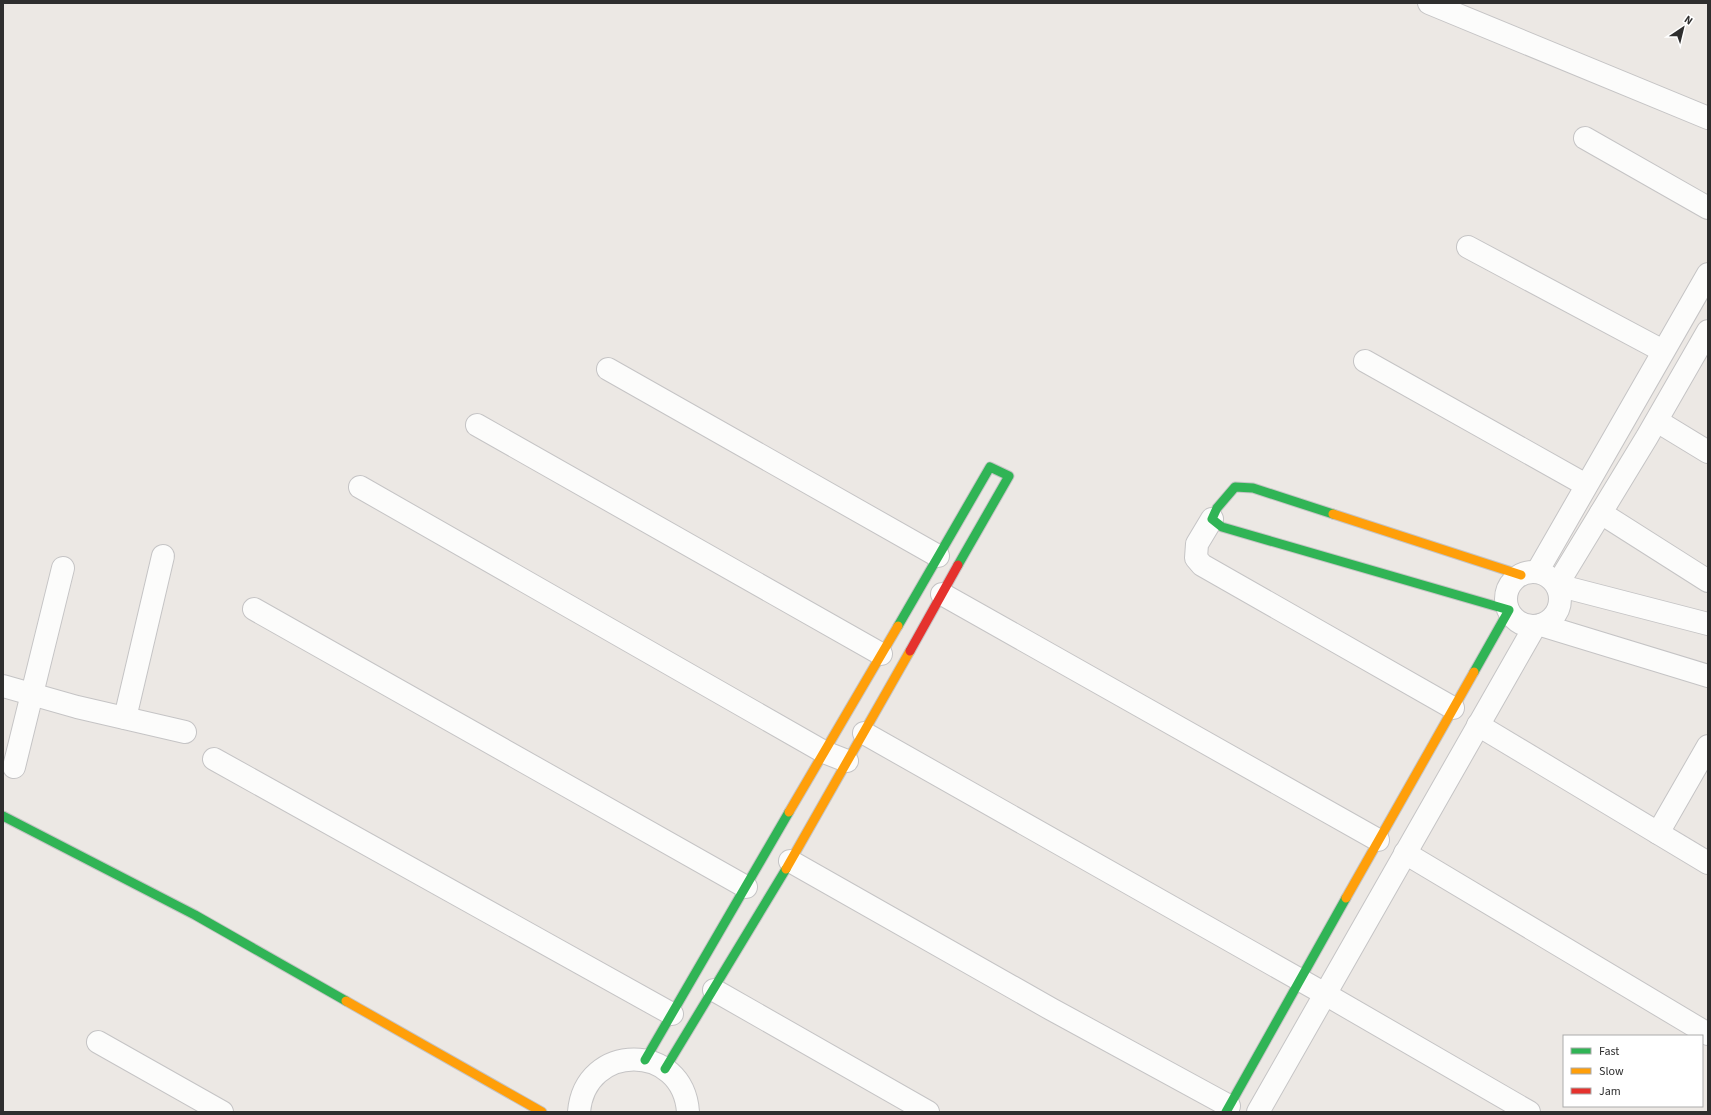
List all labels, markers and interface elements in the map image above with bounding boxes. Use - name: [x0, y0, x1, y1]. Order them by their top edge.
- north arrow: [1663, 8, 1703, 48]
- text: N: [1681, 12, 1696, 28]
- legend: [1563, 1035, 1703, 1107]
- text: Fast: [1599, 1043, 1619, 1060]
- text: Slow: [1599, 1063, 1624, 1080]
- text: Jam: [1599, 1083, 1621, 1100]

